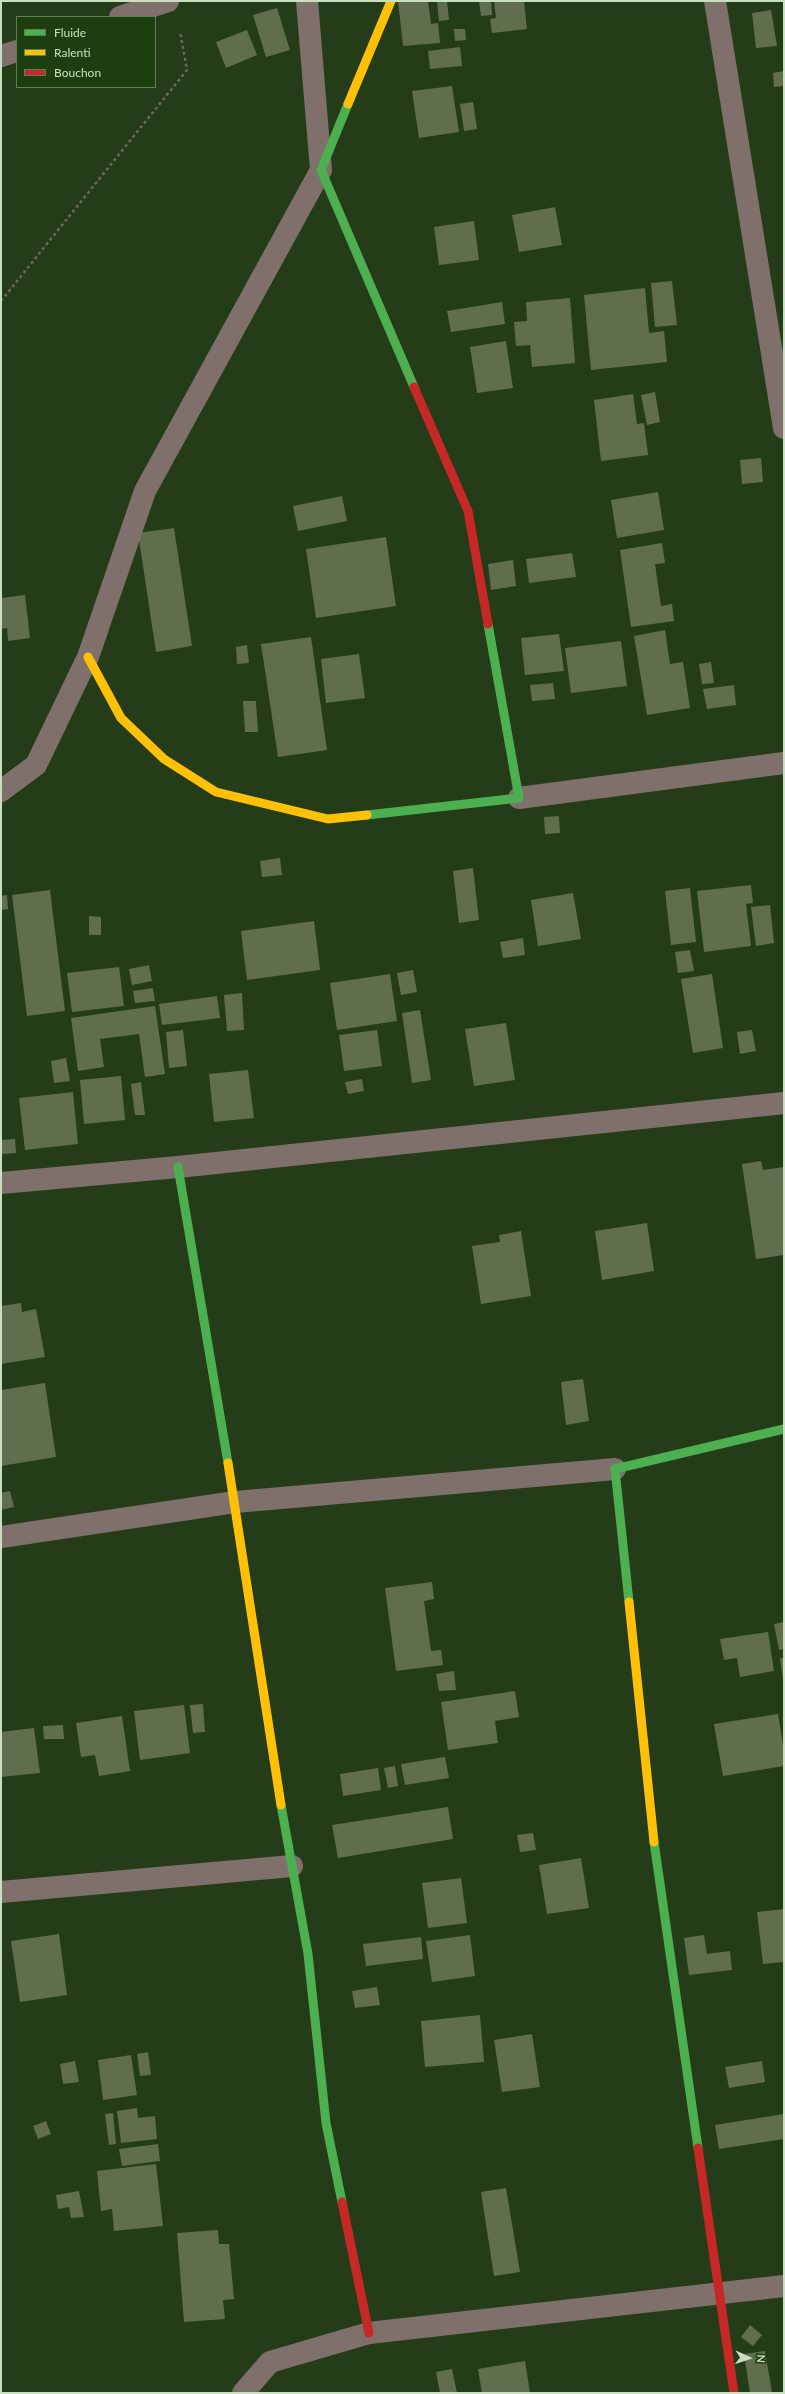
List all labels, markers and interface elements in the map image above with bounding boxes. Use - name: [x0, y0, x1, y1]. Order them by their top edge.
- legend: [16, 16, 156, 88]
- text: Fluide: [54, 25, 86, 40]
- text: Ralenti: [54, 45, 91, 60]
- text: Bouchon: [54, 65, 101, 80]
- north arrow: [729, 2338, 769, 2378]
- text: N: [755, 2354, 768, 2363]

